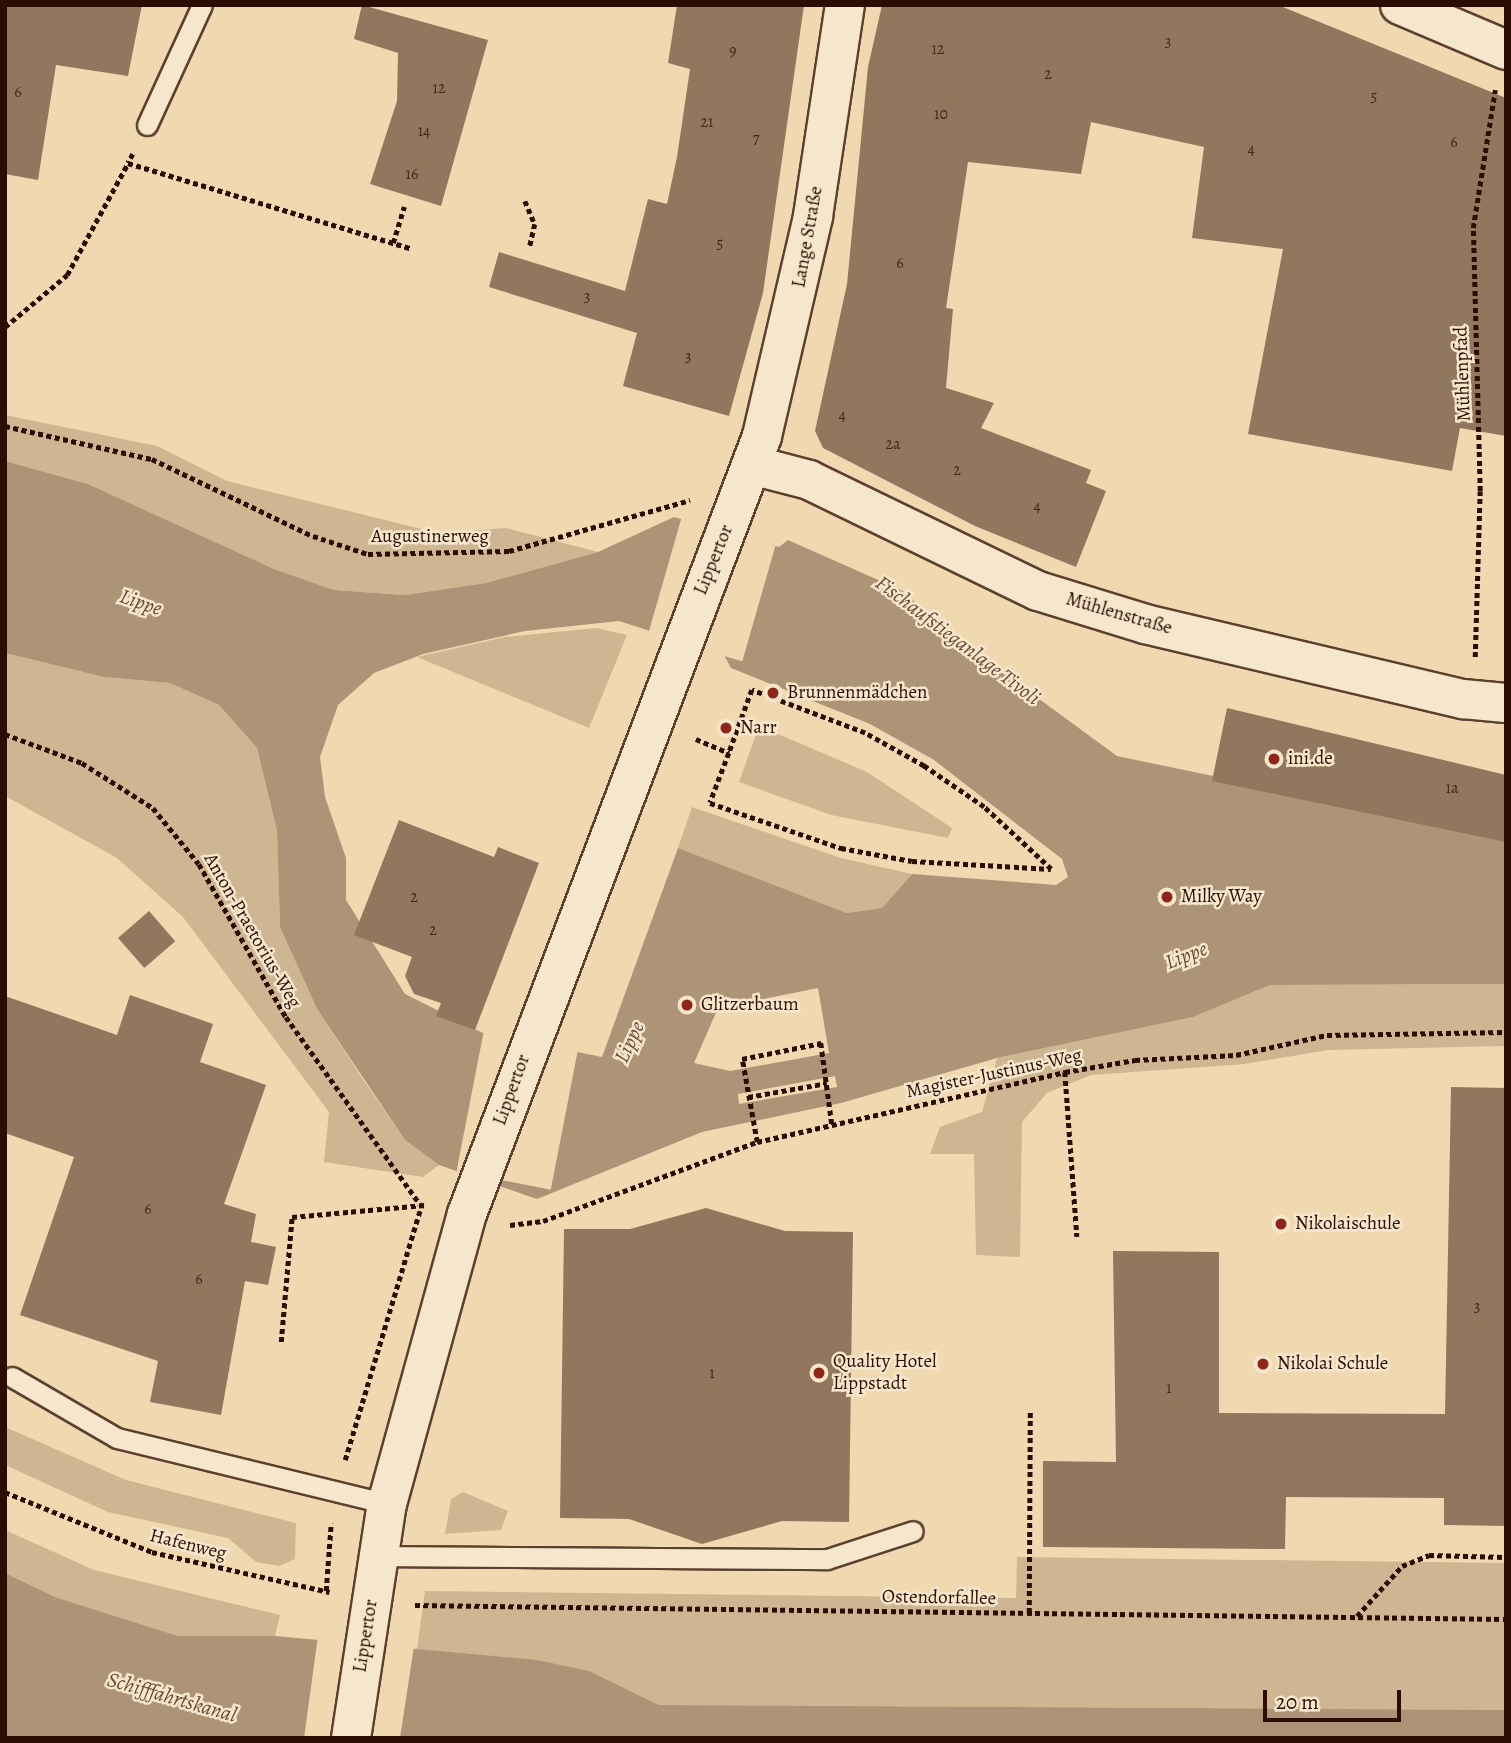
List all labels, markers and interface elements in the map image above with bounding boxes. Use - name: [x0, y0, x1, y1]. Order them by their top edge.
- house number: 3: [1165, 31, 1171, 51]
- house number: 12: [931, 39, 945, 59]
- house number: 9: [729, 41, 737, 61]
- house number: 2: [1044, 64, 1052, 84]
- house number: 12: [432, 78, 446, 98]
- house number: 6: [14, 82, 22, 102]
- house number: 5: [1371, 86, 1377, 106]
- house number: 10: [934, 104, 948, 124]
- house number: 21: [700, 112, 714, 132]
- house number: 14: [418, 121, 430, 141]
- house number: 7: [753, 128, 759, 148]
- house number: 6: [1450, 132, 1458, 152]
- house number: 4: [1247, 139, 1255, 159]
- house number: 16: [406, 164, 418, 184]
- street label: Lange Straße: [788, 184, 828, 290]
- house number: 5: [717, 233, 723, 253]
- house number: 6: [896, 253, 904, 273]
- house number: 3: [584, 286, 590, 306]
- street label: Mühlenpfad: [1450, 326, 1476, 422]
- house number: 3: [685, 346, 691, 366]
- house number: 4: [838, 405, 846, 425]
- house number: 2a: [885, 434, 901, 454]
- house number: 2: [953, 460, 961, 480]
- house number: 4: [1033, 496, 1041, 516]
- street label: Lippertor: [690, 521, 738, 599]
- street label: Augustinerweg: [371, 526, 489, 548]
- water label: Fischaufstieganlage Tivoli: [871, 570, 1045, 710]
- water label: Lippe: [117, 583, 165, 621]
- street label: Mühlenstraße: [1063, 588, 1175, 640]
- place label: Brunnenmädchen: [787, 682, 927, 704]
- marker: Brunnenmädchen: [765, 685, 781, 701]
- place label: Narr: [740, 717, 777, 739]
- marker: Narr: [718, 720, 734, 736]
- place label: ini.de: [1288, 748, 1333, 770]
- marker: ini.de: [1266, 751, 1282, 767]
- house number: 1a: [1446, 778, 1458, 798]
- street label: Anton-Praetorius-Weg: [198, 850, 306, 1012]
- place label: Milky Way: [1181, 886, 1262, 908]
- house number: 2: [410, 887, 418, 907]
- marker: Milky Way: [1159, 889, 1175, 905]
- house number: 2: [429, 920, 437, 940]
- water label: Lippe: [1162, 936, 1210, 974]
- place label: Glitzerbaum: [701, 994, 799, 1016]
- marker: Glitzerbaum: [679, 997, 695, 1013]
- water label: Lippe: [609, 1017, 649, 1067]
- street label: Magister-Justinus-Weg: [904, 1044, 1084, 1104]
- street label: Lippertor: [489, 1051, 535, 1129]
- house number: 6: [144, 1199, 152, 1219]
- place label: Nikolaischule: [1295, 1213, 1400, 1235]
- marker: Nikolaischule: [1273, 1216, 1289, 1232]
- house number: 6: [195, 1269, 203, 1289]
- house number: 3: [1474, 1296, 1480, 1316]
- place label: Quality Hotel Lippstadt: [833, 1351, 937, 1395]
- place label: Nikolai Schule: [1277, 1353, 1388, 1375]
- marker: Nikolai Schule: [1255, 1356, 1271, 1372]
- house number: 1: [709, 1363, 715, 1383]
- marker: Quality Hotel Lippstadt: [811, 1365, 827, 1381]
- house number: 1: [1166, 1378, 1172, 1398]
- street label: Hafenweg: [147, 1524, 229, 1566]
- street label: Ostendorfallee: [882, 1586, 996, 1610]
- street label: Lippertor: [349, 1598, 383, 1674]
- water label: Schifffahrtskanal: [104, 1666, 240, 1728]
- scale bar: [1266, 1676, 1404, 1720]
- text: 20 m: [1276, 1688, 1319, 1716]

